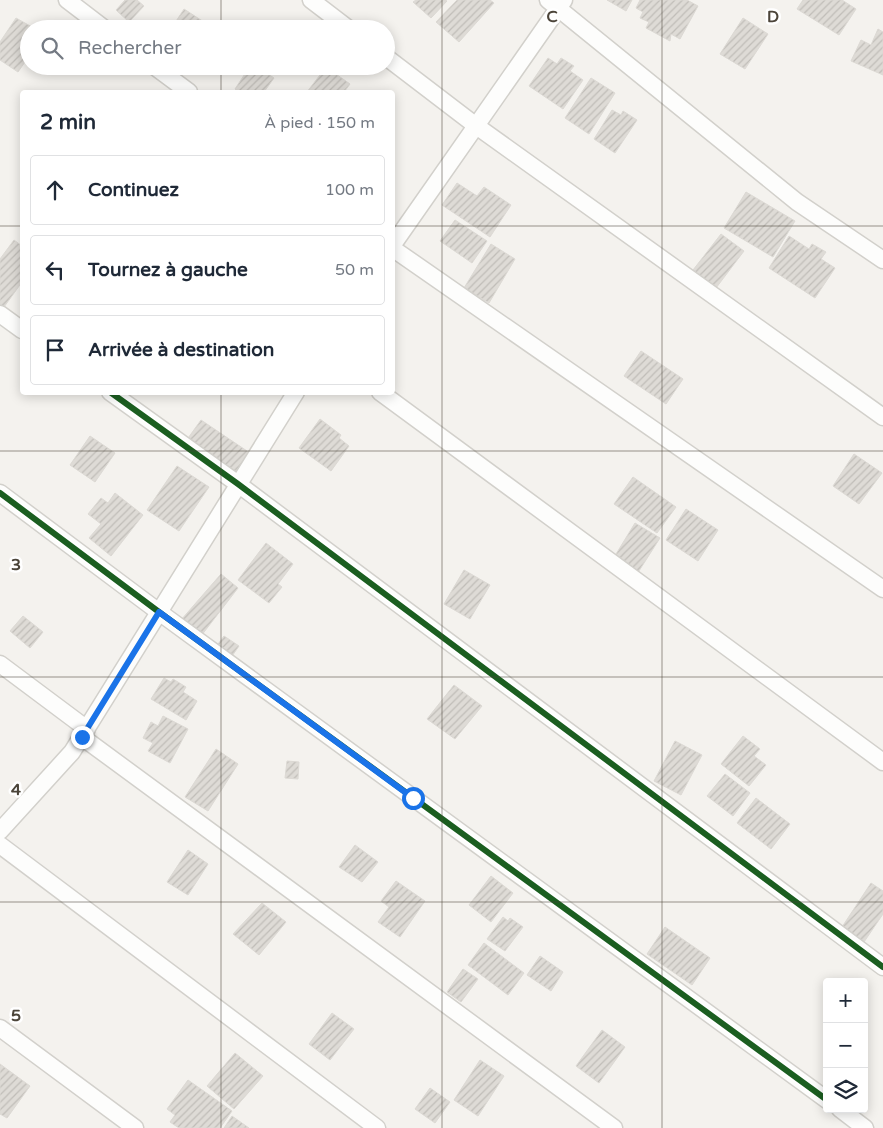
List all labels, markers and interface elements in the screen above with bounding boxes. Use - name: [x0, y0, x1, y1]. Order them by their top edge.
- text: C: [546, 7, 558, 27]
- text: D: [767, 7, 779, 27]
- search box: [20, 20, 395, 75]
- icon: search: [38, 34, 66, 62]
- text: Rechercher: [78, 37, 181, 59]
- text: 2 min: [40, 110, 96, 135]
- text: À pied · 150 m: [264, 113, 375, 133]
- icon: ahead: [41, 176, 69, 204]
- text: Continuez: [88, 179, 179, 201]
- text: 100 m: [325, 180, 374, 200]
- icon: left: [41, 256, 69, 284]
- text: Tournez à gauche: [88, 259, 248, 281]
- text: 50 m: [335, 260, 374, 280]
- icon: arrive: [41, 336, 69, 364]
- text: Arrivée à destination: [88, 339, 274, 361]
- text: 3: [11, 555, 21, 575]
- route end: [71, 726, 94, 749]
- text: 4: [11, 780, 21, 800]
- route start: [402, 787, 425, 810]
- map controls: [823, 978, 868, 1113]
- button: +: [823, 978, 868, 1023]
- text: 5: [11, 1006, 21, 1026]
- button: −: [823, 1023, 868, 1068]
- button: layers: [823, 1068, 868, 1113]

